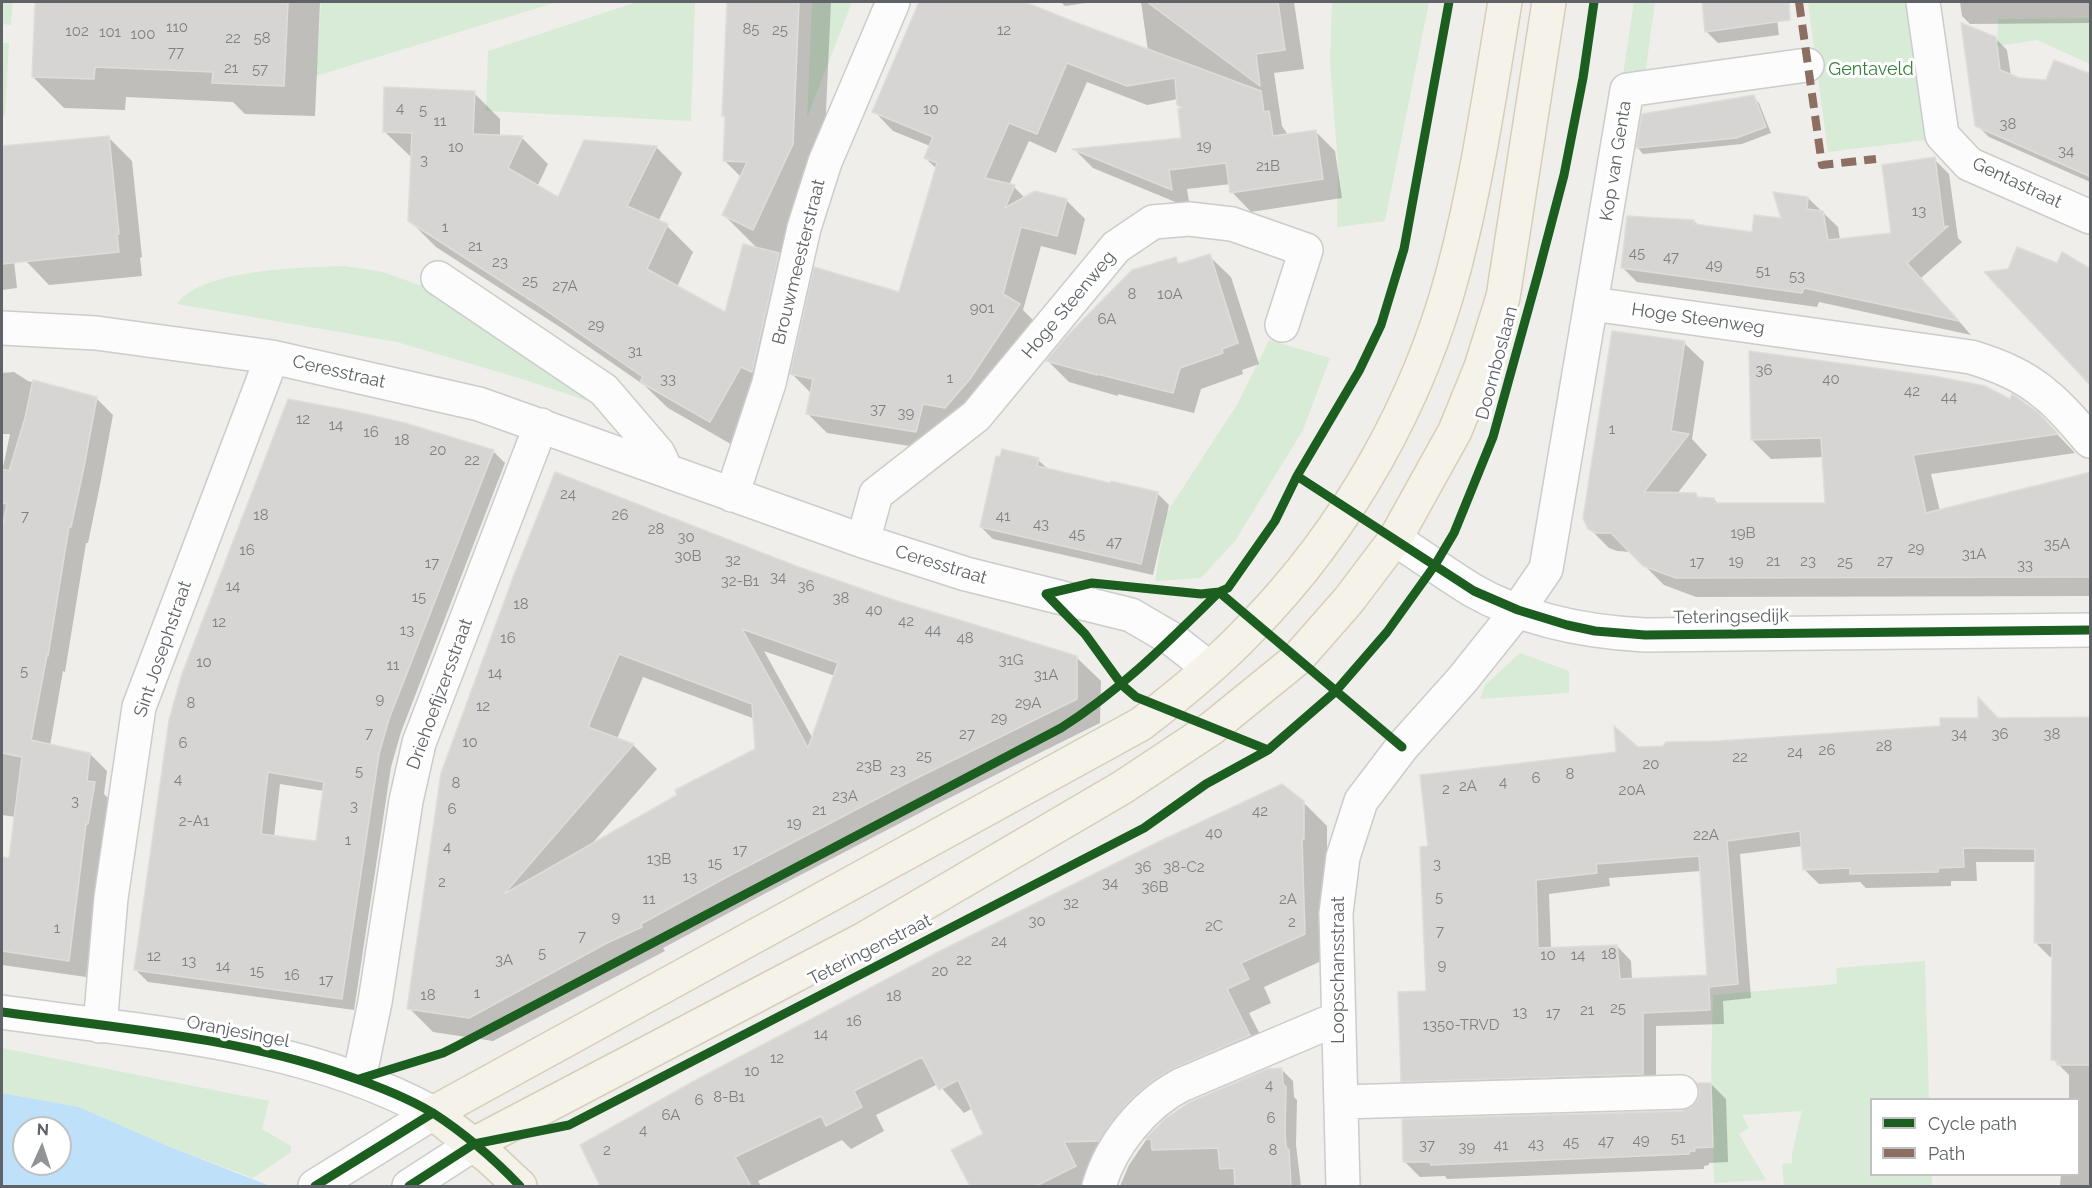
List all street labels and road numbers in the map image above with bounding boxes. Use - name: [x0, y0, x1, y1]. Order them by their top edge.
- street label: Kop van Genta: [1596, 99, 1636, 223]
- street label: Gentastraat: [1969, 153, 2065, 213]
- street label: Brouwmeesterstraat: [768, 177, 830, 347]
- street label: Hoge Steenweg: [1018, 247, 1120, 363]
- street label: Hoge Steenweg: [1630, 299, 1766, 339]
- street label: Doornboslaan: [1471, 304, 1523, 422]
- street label: Ceresstraat: [290, 351, 388, 393]
- street label: Ceresstraat: [893, 541, 989, 589]
- street label: Sint Josephstraat: [130, 578, 196, 720]
- street label: Teteringsedijk: [1673, 605, 1789, 629]
- street label: Driehoefijzersstraat: [403, 615, 477, 773]
- street label: Loopschansstraat: [1328, 896, 1350, 1044]
- street label: Teteringenstraat: [805, 910, 935, 990]
- street label: Oranjesingel: [185, 1011, 291, 1053]

